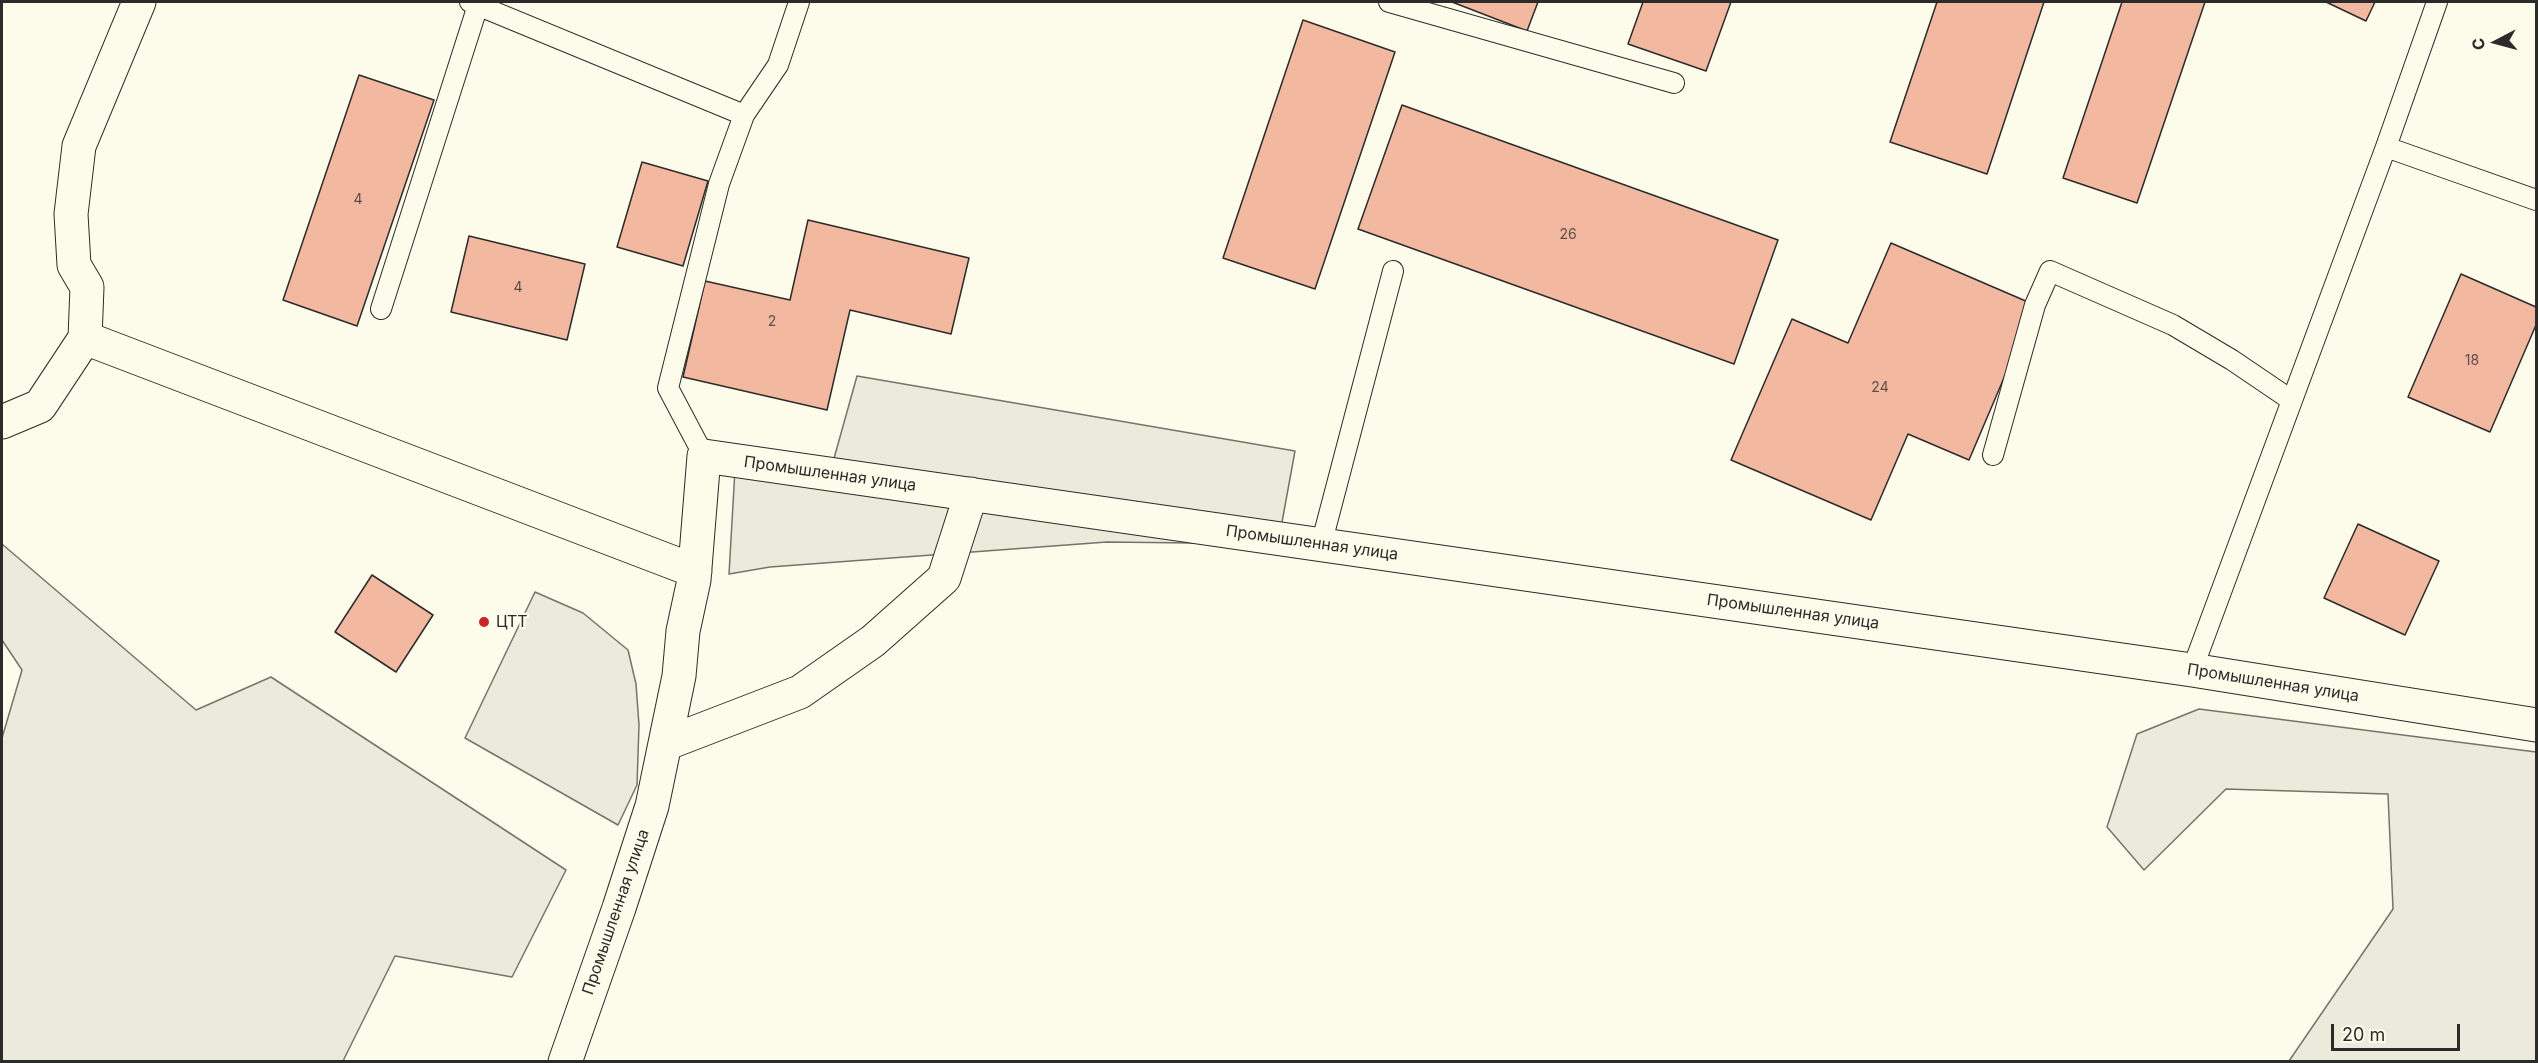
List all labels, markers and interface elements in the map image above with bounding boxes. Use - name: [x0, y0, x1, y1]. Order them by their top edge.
- north arrow: [2466, 12, 2526, 72]
- text: С: [2468, 37, 2489, 51]
- house number: 4: [353, 192, 363, 208]
- house number: 26: [1559, 227, 1577, 243]
- house number: 4: [513, 280, 523, 296]
- house number: 2: [768, 314, 776, 330]
- house number: 18: [2465, 353, 2479, 369]
- house number: 24: [1871, 380, 1889, 396]
- street label: Промышленная улица: [743, 452, 917, 496]
- street label: Промышленная улица: [1225, 521, 1399, 565]
- street label: Промышленная улица: [1706, 590, 1880, 634]
- place label: ЦТТ: [496, 612, 528, 632]
- marker: ЦТТ: [477, 615, 491, 629]
- street label: Промышленная улица: [2186, 660, 2360, 706]
- street label: Промышленная улица: [579, 827, 653, 997]
- scale bar: [2334, 1012, 2463, 1050]
- text: 20 m: [2342, 1024, 2385, 1045]

